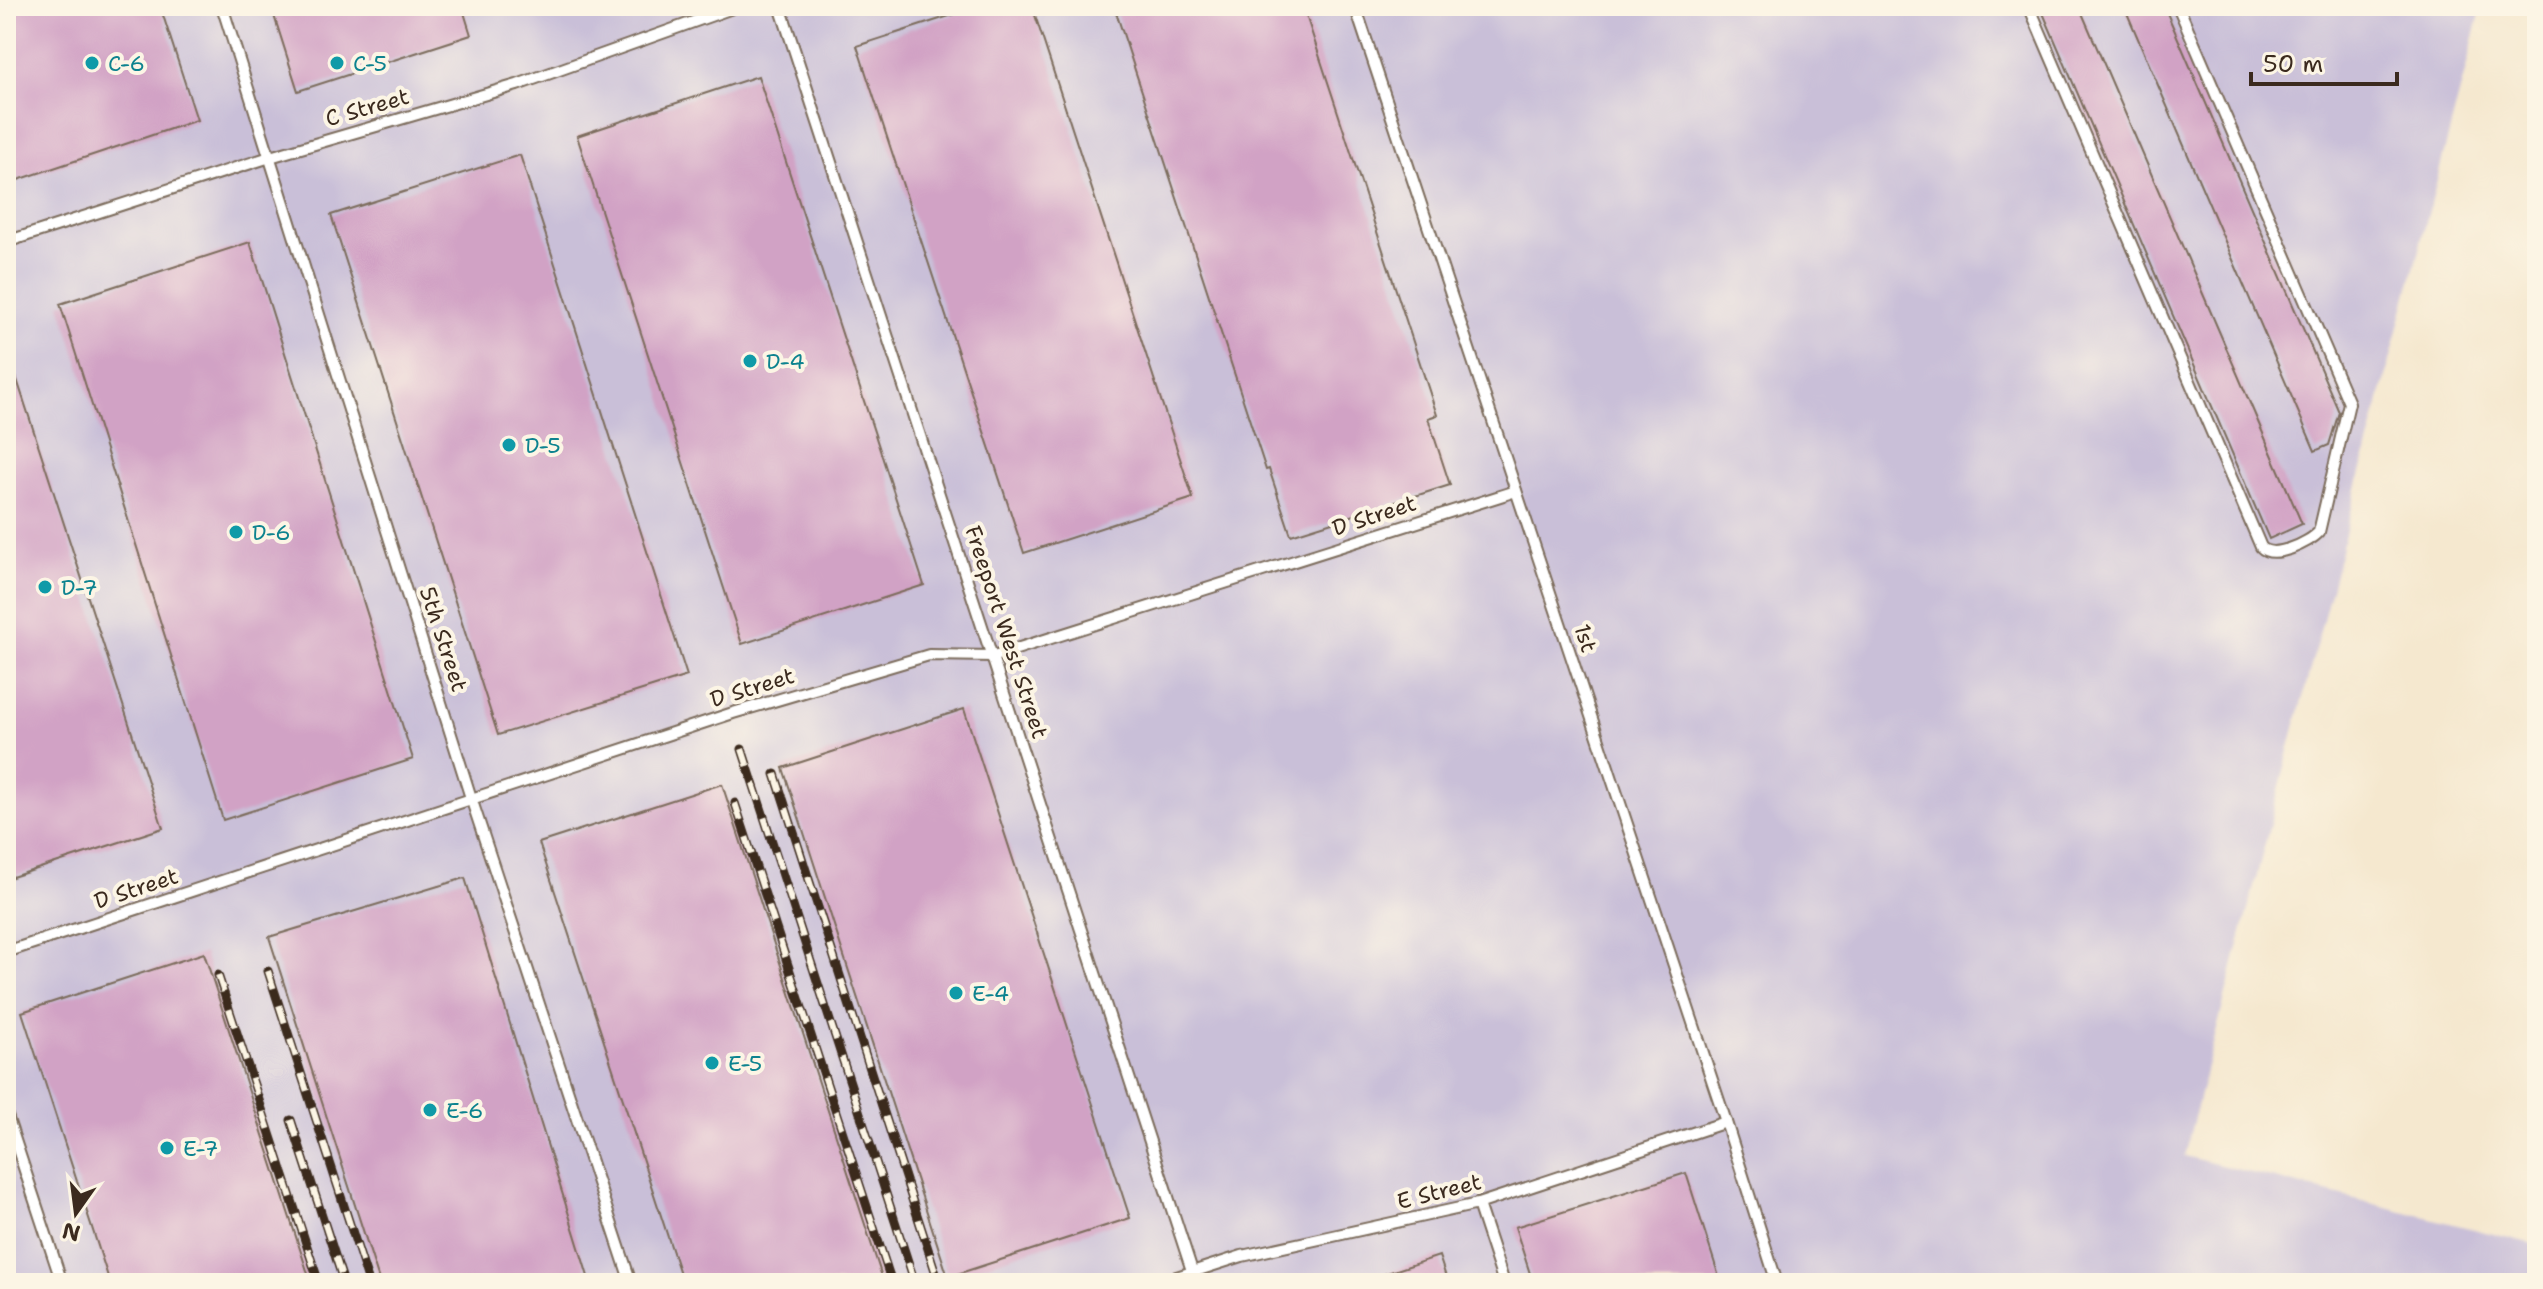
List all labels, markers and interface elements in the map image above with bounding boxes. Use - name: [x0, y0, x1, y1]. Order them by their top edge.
- scale bar: [2251, 36, 2397, 86]
- text: 50 m: [2263, 48, 2323, 80]
- place label: C-6: [108, 49, 145, 78]
- place label: C-5: [353, 49, 387, 78]
- marker: C-6: [83, 54, 101, 72]
- marker: C-5: [328, 54, 346, 72]
- street label: C Street: [322, 82, 412, 133]
- place label: D-4: [766, 347, 805, 376]
- marker: D-4: [741, 352, 759, 370]
- place label: D-5: [525, 431, 561, 460]
- marker: D-5: [500, 436, 518, 454]
- street label: D Street: [1328, 488, 1420, 543]
- place label: D-6: [252, 518, 291, 547]
- street label: Freeport West Street: [958, 522, 1055, 742]
- marker: D-6: [227, 523, 245, 541]
- place label: D-7: [61, 573, 98, 602]
- marker: D-7: [36, 578, 54, 596]
- street label: 5th Street: [413, 583, 474, 695]
- street label: 1st: [1567, 620, 1604, 656]
- street label: D Street: [706, 661, 798, 714]
- street label: D Street: [90, 861, 182, 916]
- place label: E-4: [972, 979, 1009, 1008]
- marker: E-4: [947, 984, 965, 1002]
- place label: E-5: [728, 1049, 762, 1078]
- marker: E-5: [703, 1054, 721, 1072]
- place label: E-6: [446, 1096, 483, 1125]
- marker: E-6: [421, 1101, 439, 1119]
- place label: E-7: [183, 1134, 218, 1163]
- marker: E-7: [158, 1139, 176, 1157]
- street label: E Street: [1394, 1167, 1484, 1216]
- north arrow: [36, 1173, 116, 1253]
- text: N: [59, 1216, 83, 1248]

